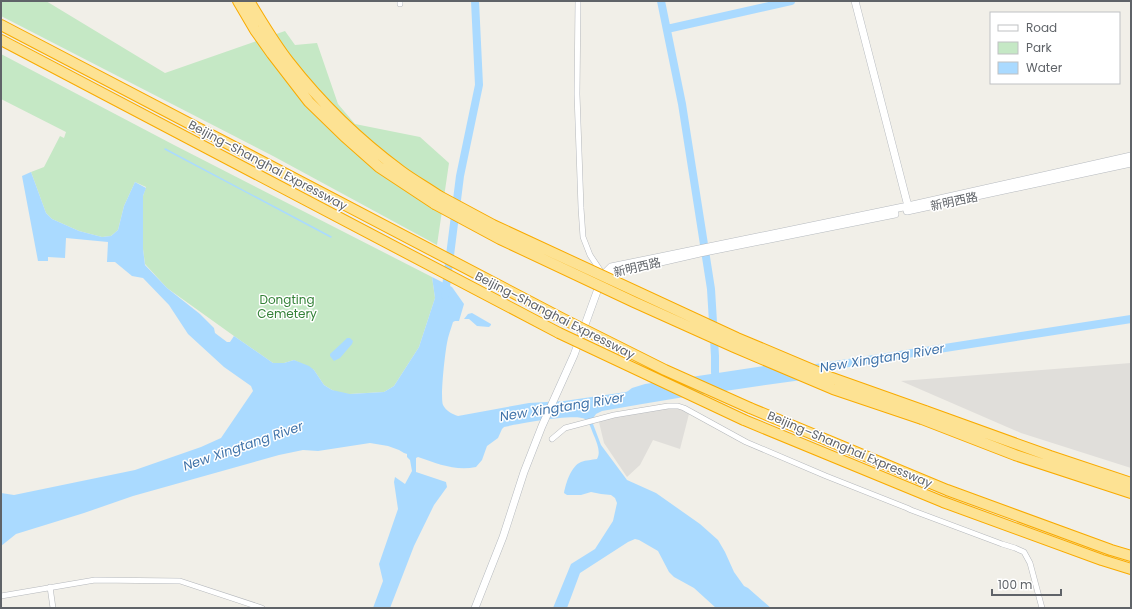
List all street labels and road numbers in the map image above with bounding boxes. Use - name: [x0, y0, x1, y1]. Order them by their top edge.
- street label: Beijing–Shanghai Expressway: [186, 116, 350, 214]
- street label: 新明西路: [929, 188, 979, 214]
- street label: 新明西路: [612, 253, 662, 281]
- street label: Beijing–Shanghai Expressway: [472, 267, 638, 363]
- street label: Beijing–Shanghai Expressway: [765, 407, 935, 492]

